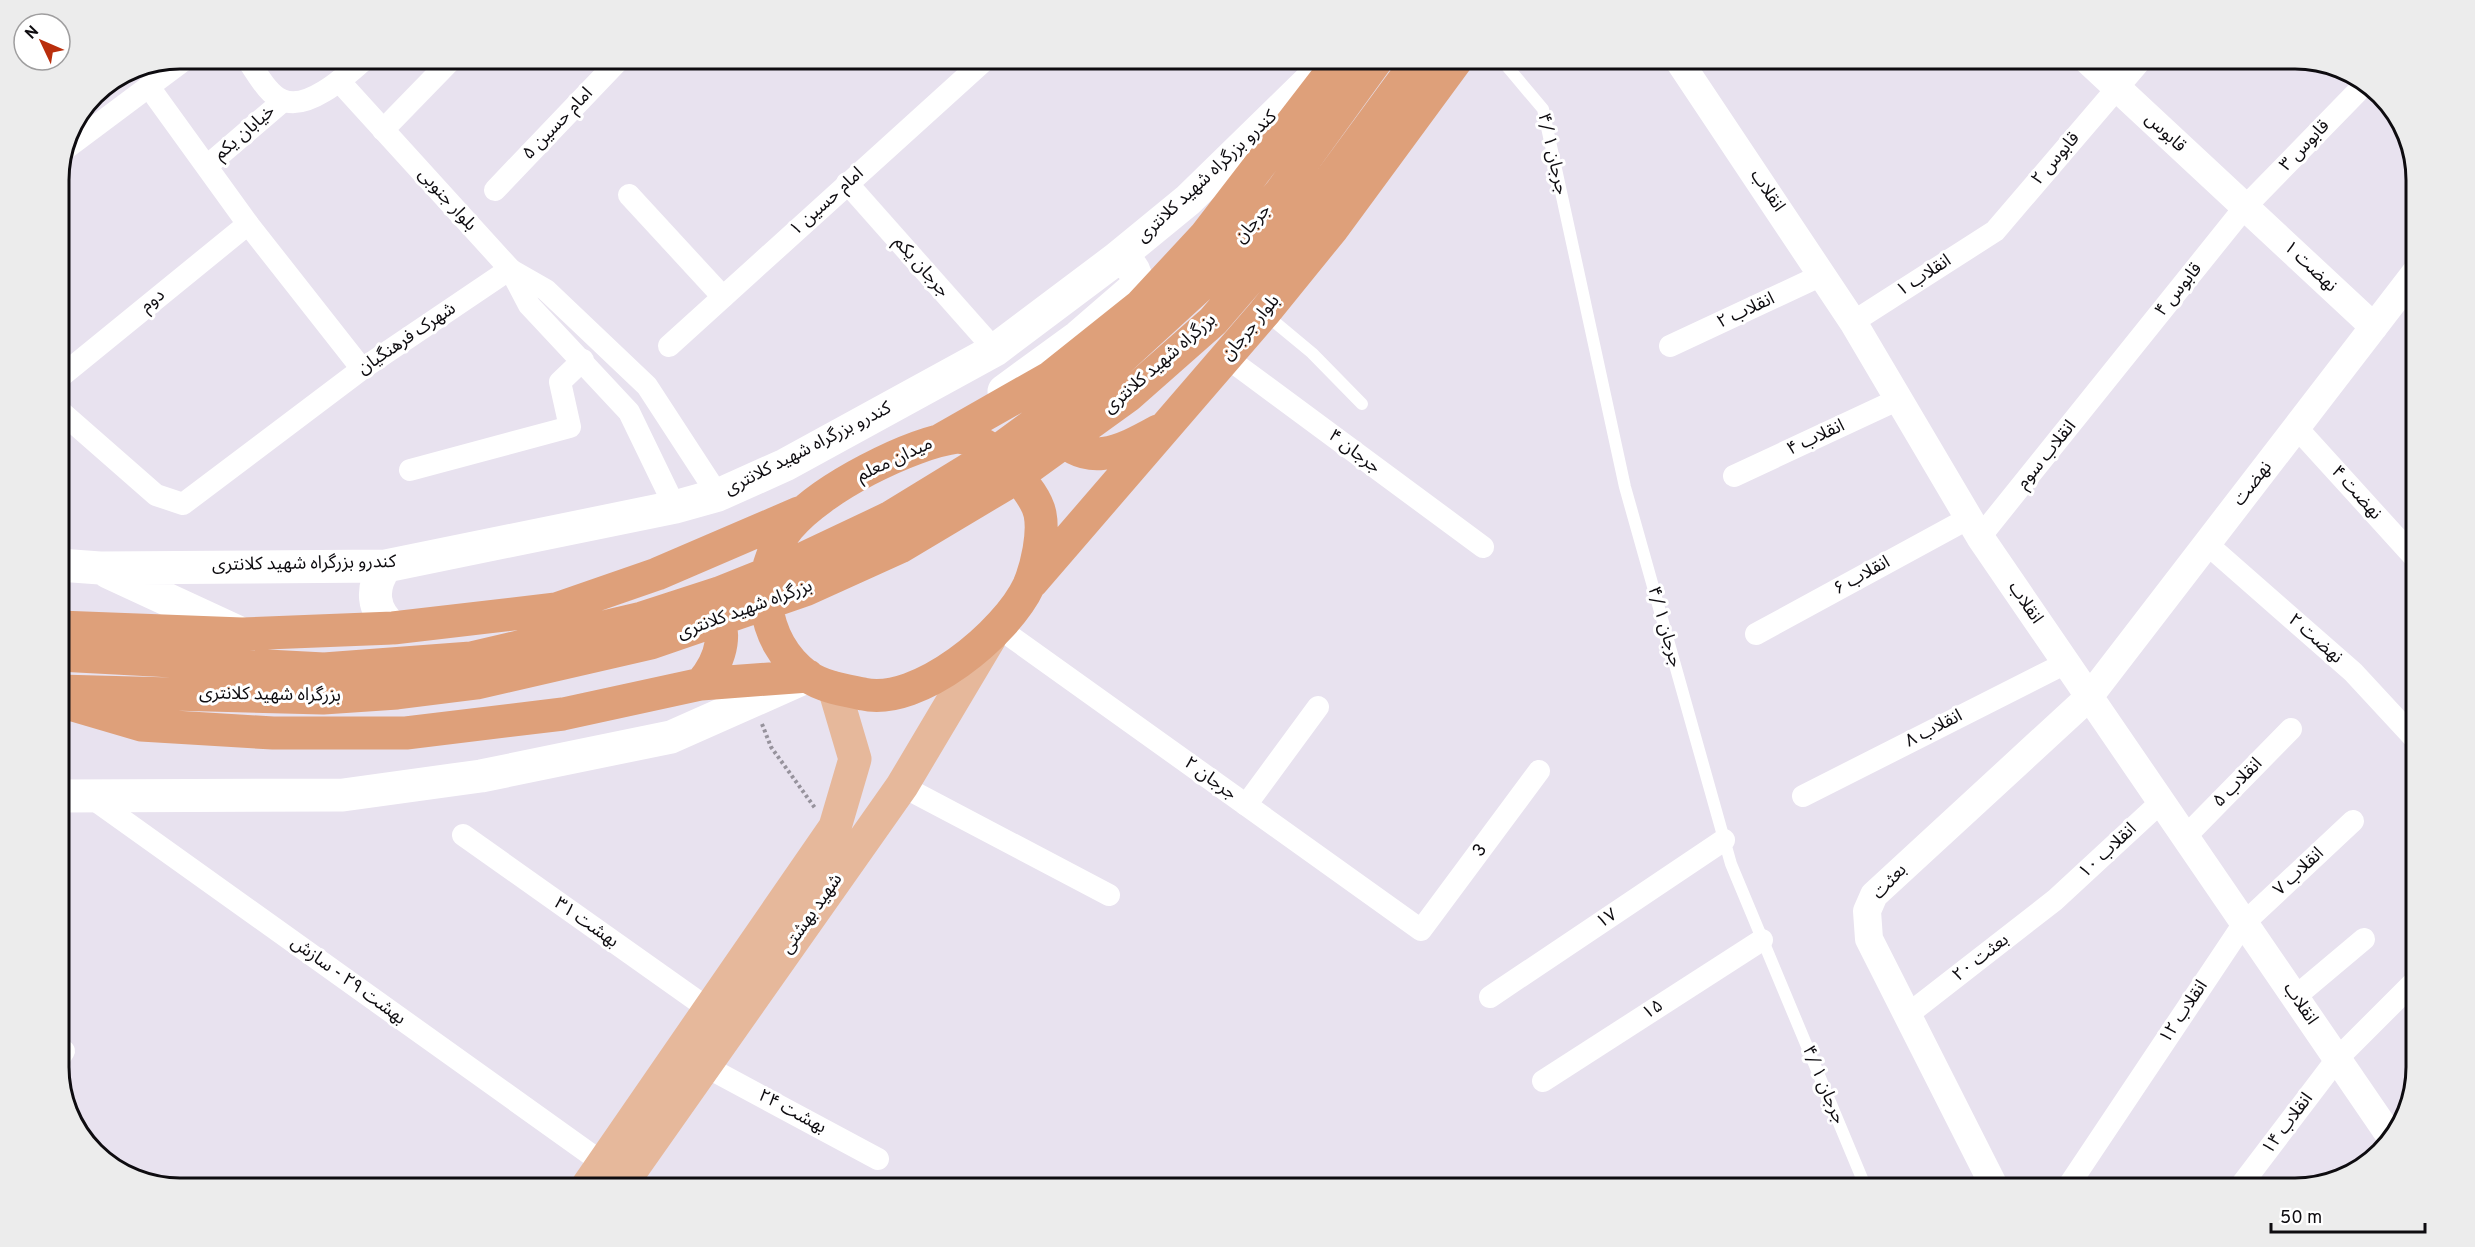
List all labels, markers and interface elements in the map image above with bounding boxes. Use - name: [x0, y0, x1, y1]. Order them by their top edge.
- north arrow: [12, 12, 72, 72]
- text: N: [21, 22, 44, 44]
- street label: امام حسین ۵: [518, 83, 599, 166]
- street label: خیابان یکم: [210, 100, 280, 166]
- street label: کندرو بزرگراه شهید کلانتری: [1132, 105, 1283, 248]
- street label: قابوس: [2139, 108, 2191, 158]
- street label: جرجان ۱ /۴: [1531, 111, 1573, 197]
- street label: ۳ قابوس: [2275, 115, 2335, 177]
- street label: ۲ قابوس: [2027, 128, 2085, 190]
- street label: امام حسین ۱: [785, 163, 870, 242]
- street label: بلوار جنوبی: [413, 164, 481, 236]
- street label: انقلاب: [1744, 165, 1790, 217]
- street label: جرجان: [1229, 199, 1277, 249]
- street label: جرجان یکم: [888, 232, 954, 302]
- street label: ۱ نهضت: [2278, 236, 2342, 298]
- street label: انقلاب ۱: [1892, 250, 1956, 302]
- street label: ۴ قابوس: [2150, 258, 2208, 322]
- street label: دوم: [136, 284, 171, 319]
- street label: ۲ انقلاب: [1713, 288, 1779, 334]
- street label: بلوار جرجان: [1217, 290, 1285, 366]
- street label: شهرک فرهنگیان: [353, 298, 461, 380]
- street label: بزرگراه شهید کلانتری: [1099, 309, 1221, 419]
- street label: کندرو بزرگراه شهید کلانتری: [721, 397, 896, 501]
- street label: ۴ انقلاب: [1783, 415, 1849, 461]
- street label: انقلاب سوم: [2012, 416, 2083, 495]
- street label: ۴ جرجان: [1323, 425, 1385, 479]
- street label: میدان معلم: [853, 432, 937, 488]
- street label: نهضت: [2228, 457, 2278, 511]
- street label: ۴ نهضت: [2326, 461, 2386, 525]
- street label: کندرو بزرگراه شهید کلانتری: [212, 551, 397, 577]
- street label: ۶ انقلاب: [1830, 551, 1894, 601]
- street label: بزرگراه شهید کلانتری: [674, 575, 816, 645]
- street label: انقلاب: [2002, 577, 2048, 629]
- street label: جرجان ۱ /۴: [1641, 584, 1687, 670]
- street label: ۲ نهضت: [2283, 609, 2347, 669]
- street label: بزرگراه شهید کلانتری: [199, 682, 341, 708]
- street label: ۸ انقلاب: [1901, 705, 1967, 753]
- street label: جرجان ۲: [1179, 752, 1241, 806]
- street label: ۵ انقلاب: [2208, 753, 2268, 813]
- street label: ۱۰ انقلاب: [2074, 818, 2142, 884]
- street label: 3: [1468, 839, 1493, 862]
- street label: ۷ انقلاب: [2269, 843, 2329, 901]
- street label: بعثت: [1868, 859, 1912, 905]
- street label: شهید بهشتی: [776, 869, 848, 959]
- street label: بهشت ۳۱: [549, 892, 623, 954]
- street label: ۱۷: [1592, 904, 1622, 934]
- street label: ۲۰ بعثت: [1948, 929, 2014, 987]
- street label: بهشت ۲۹ - سازش: [286, 932, 410, 1030]
- street label: ۱۲ انقلاب: [2154, 976, 2214, 1048]
- street label: انقلاب: [2277, 978, 2323, 1030]
- street label: ۱۵: [1638, 995, 1668, 1025]
- street label: جرجان ۱ /۴: [1796, 1042, 1850, 1128]
- street label: بهشت ۲۴: [754, 1085, 830, 1139]
- street label: ۱۴ انقلاب: [2257, 1089, 2319, 1159]
- scale bar: [2271, 1196, 2426, 1234]
- text: 50 m: [2280, 1207, 2322, 1230]

